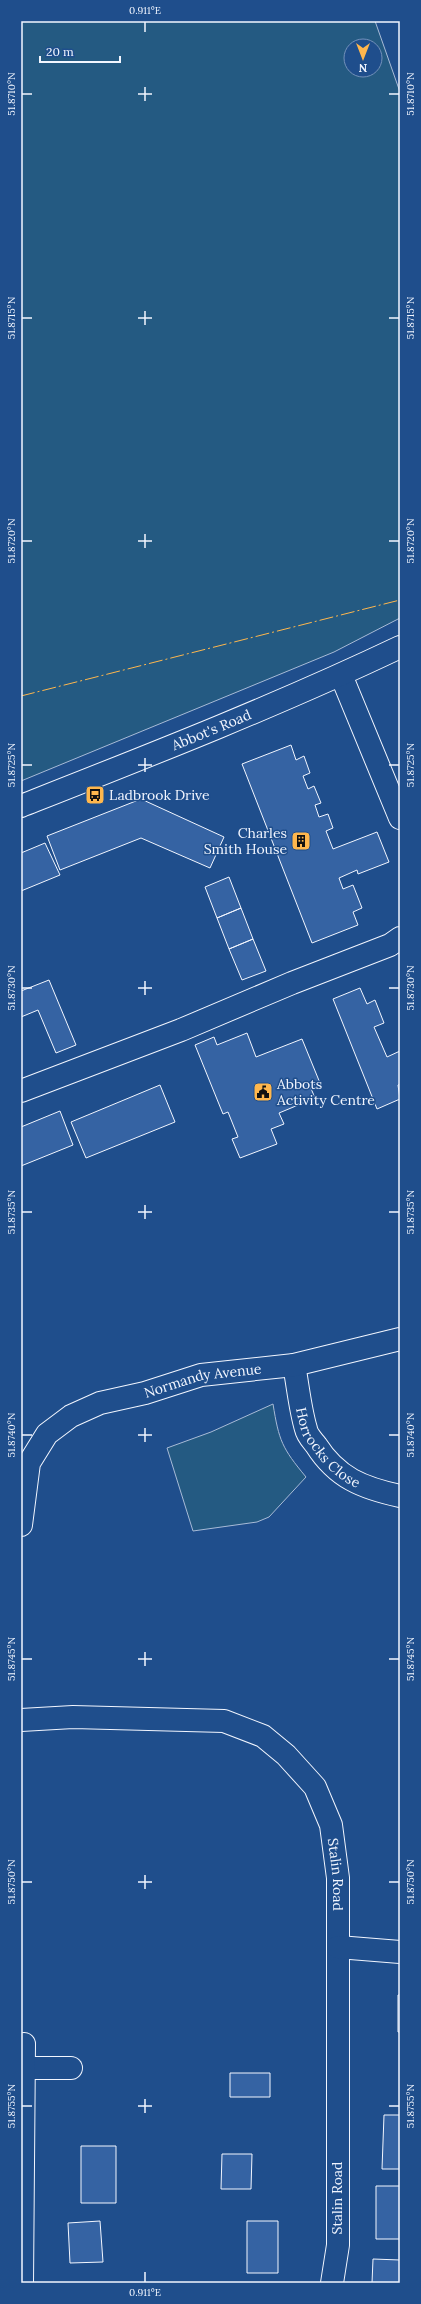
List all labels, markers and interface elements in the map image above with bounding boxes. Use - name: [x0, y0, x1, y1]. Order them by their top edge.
- text: 0.911°E: [129, 4, 161, 17]
- scale bar: [40, 38, 120, 64]
- north arrow: [343, 38, 383, 78]
- text: 20 m: [46, 44, 74, 59]
- text: N: [358, 61, 367, 75]
- text: 51.8710°N: [5, 72, 18, 116]
- text: 51.8710°N: [404, 72, 417, 116]
- text: 51.8715°N: [5, 296, 18, 339]
- text: 51.8715°N: [404, 296, 417, 339]
- text: 51.8720°N: [5, 518, 18, 564]
- text: 51.8720°N: [404, 518, 417, 564]
- street label: Abbot's Road: [168, 705, 254, 755]
- text: 51.8725°N: [5, 742, 18, 787]
- text: 51.8725°N: [404, 742, 417, 787]
- bus stop icon: Ladbrook Drive: [84, 784, 106, 806]
- place label: Ladbrook Drive: [109, 786, 210, 804]
- place label: Charles Smith House: [204, 824, 287, 858]
- building icon: Charles Smith House: [290, 830, 312, 852]
- text: 51.8730°N: [5, 965, 18, 1011]
- text: 51.8730°N: [404, 965, 417, 1011]
- place label: Abbots Activity Centre: [276, 1075, 375, 1109]
- public building icon: Abbots Activity Centre: [252, 1081, 274, 1103]
- text: 51.8735°N: [5, 1189, 18, 1234]
- text: 51.8735°N: [404, 1189, 417, 1234]
- street label: Normandy Avenue: [142, 1360, 263, 1402]
- street label: Horrocks Close: [292, 1406, 364, 1492]
- text: 51.8740°N: [5, 1412, 18, 1457]
- text: 51.8740°N: [404, 1412, 417, 1457]
- text: 51.8745°N: [5, 1637, 18, 1681]
- text: 51.8745°N: [404, 1637, 417, 1681]
- street label: Stalin Road: [324, 1837, 347, 1911]
- text: 51.8750°N: [5, 1859, 18, 1905]
- text: 51.8750°N: [404, 1859, 417, 1905]
- text: 51.8755°N: [5, 2083, 18, 2128]
- text: 51.8755°N: [404, 2083, 417, 2128]
- street label: Stalin Road: [328, 2162, 346, 2234]
- text: 0.911°E: [129, 2286, 161, 2299]

